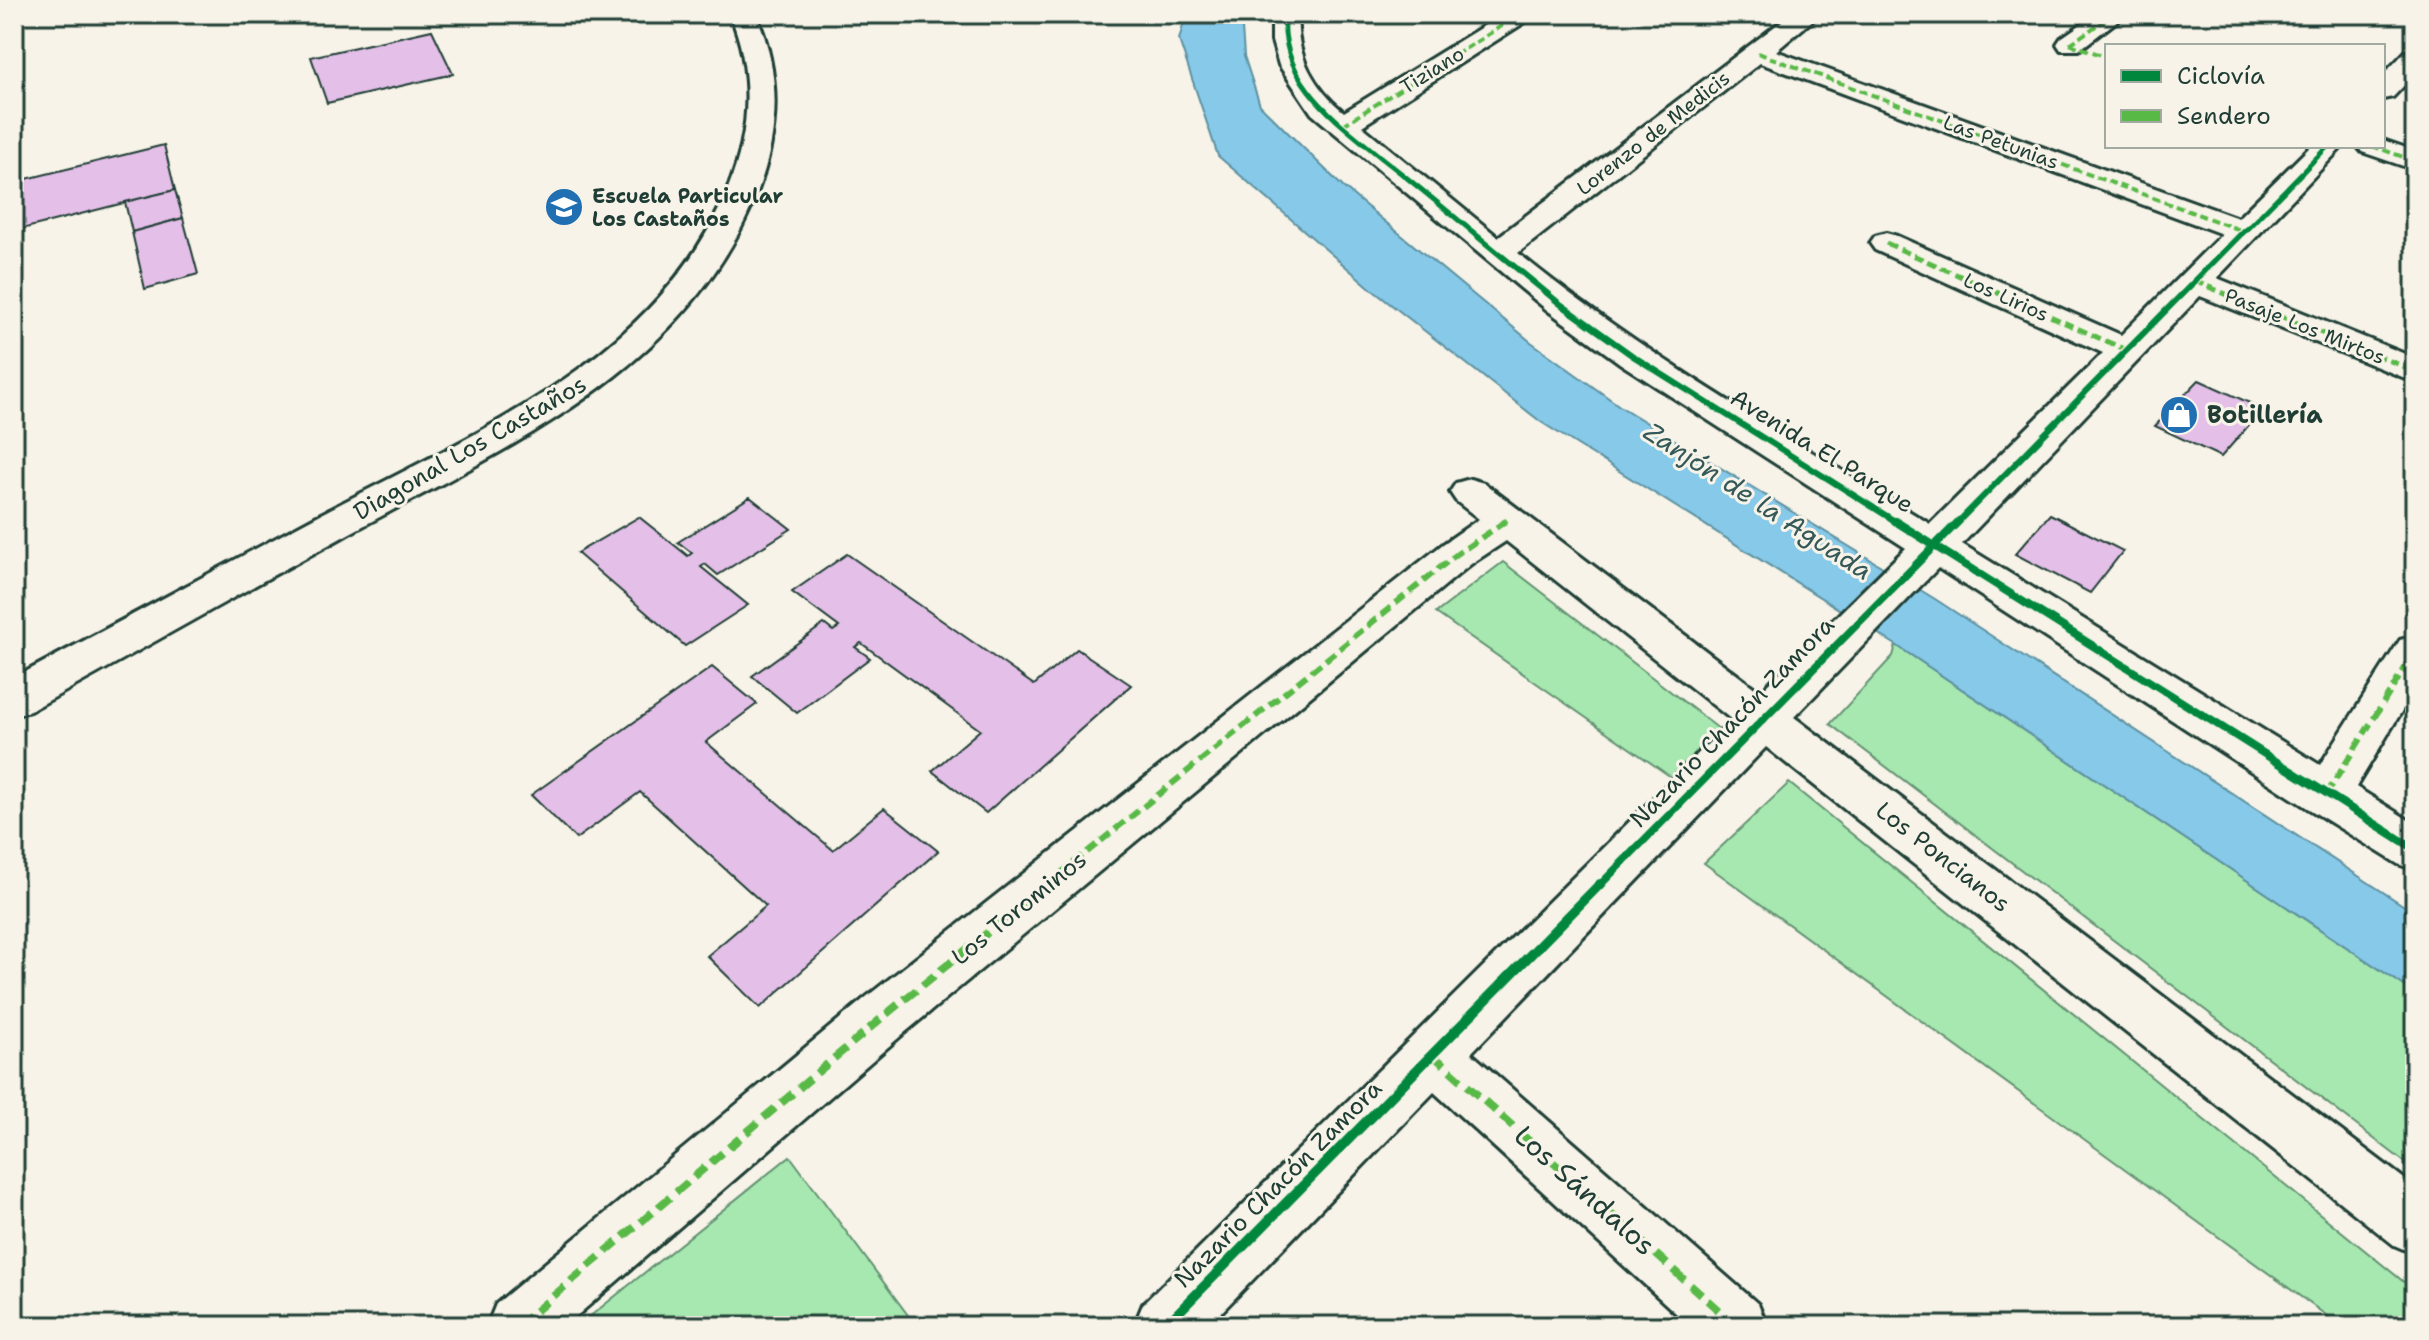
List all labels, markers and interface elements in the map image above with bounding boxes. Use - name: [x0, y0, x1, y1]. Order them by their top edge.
- street label: Tiziano: [1395, 40, 1469, 100]
- legend: [2105, 44, 2385, 148]
- text: Ciclovía: [2177, 60, 2265, 92]
- street label: Lorenzo de Medicis: [1571, 65, 1735, 201]
- text: Sendero: [2177, 100, 2271, 132]
- street label: Las Petunias: [1940, 109, 2062, 175]
- place label: Escuela Particular Los Castaños: [592, 183, 783, 232]
- school or university icon: Escuela Particular Los Castaños: [543, 186, 585, 228]
- street label: Los Lirios: [1959, 267, 2053, 327]
- street label: Pasaje Los Mirtos: [2221, 282, 2389, 370]
- street label: Diagonal Los Castaños: [348, 368, 592, 528]
- street label: Avenida El Parque: [1724, 382, 1920, 520]
- shop icon: Botillería: [2158, 394, 2200, 436]
- place label: Botillería: [2207, 399, 2323, 431]
- water label: Zanjón de la Aguada: [1637, 413, 1879, 588]
- street label: Nazario Chacón Zamora: [1623, 609, 1841, 835]
- street label: Los Poncianos: [1869, 794, 2017, 920]
- street label: Los Torominos: [945, 844, 1093, 972]
- street label: Nazario Chacón Zamora: [1167, 1073, 1389, 1295]
- street label: Los Sándalos: [1506, 1116, 1664, 1264]

